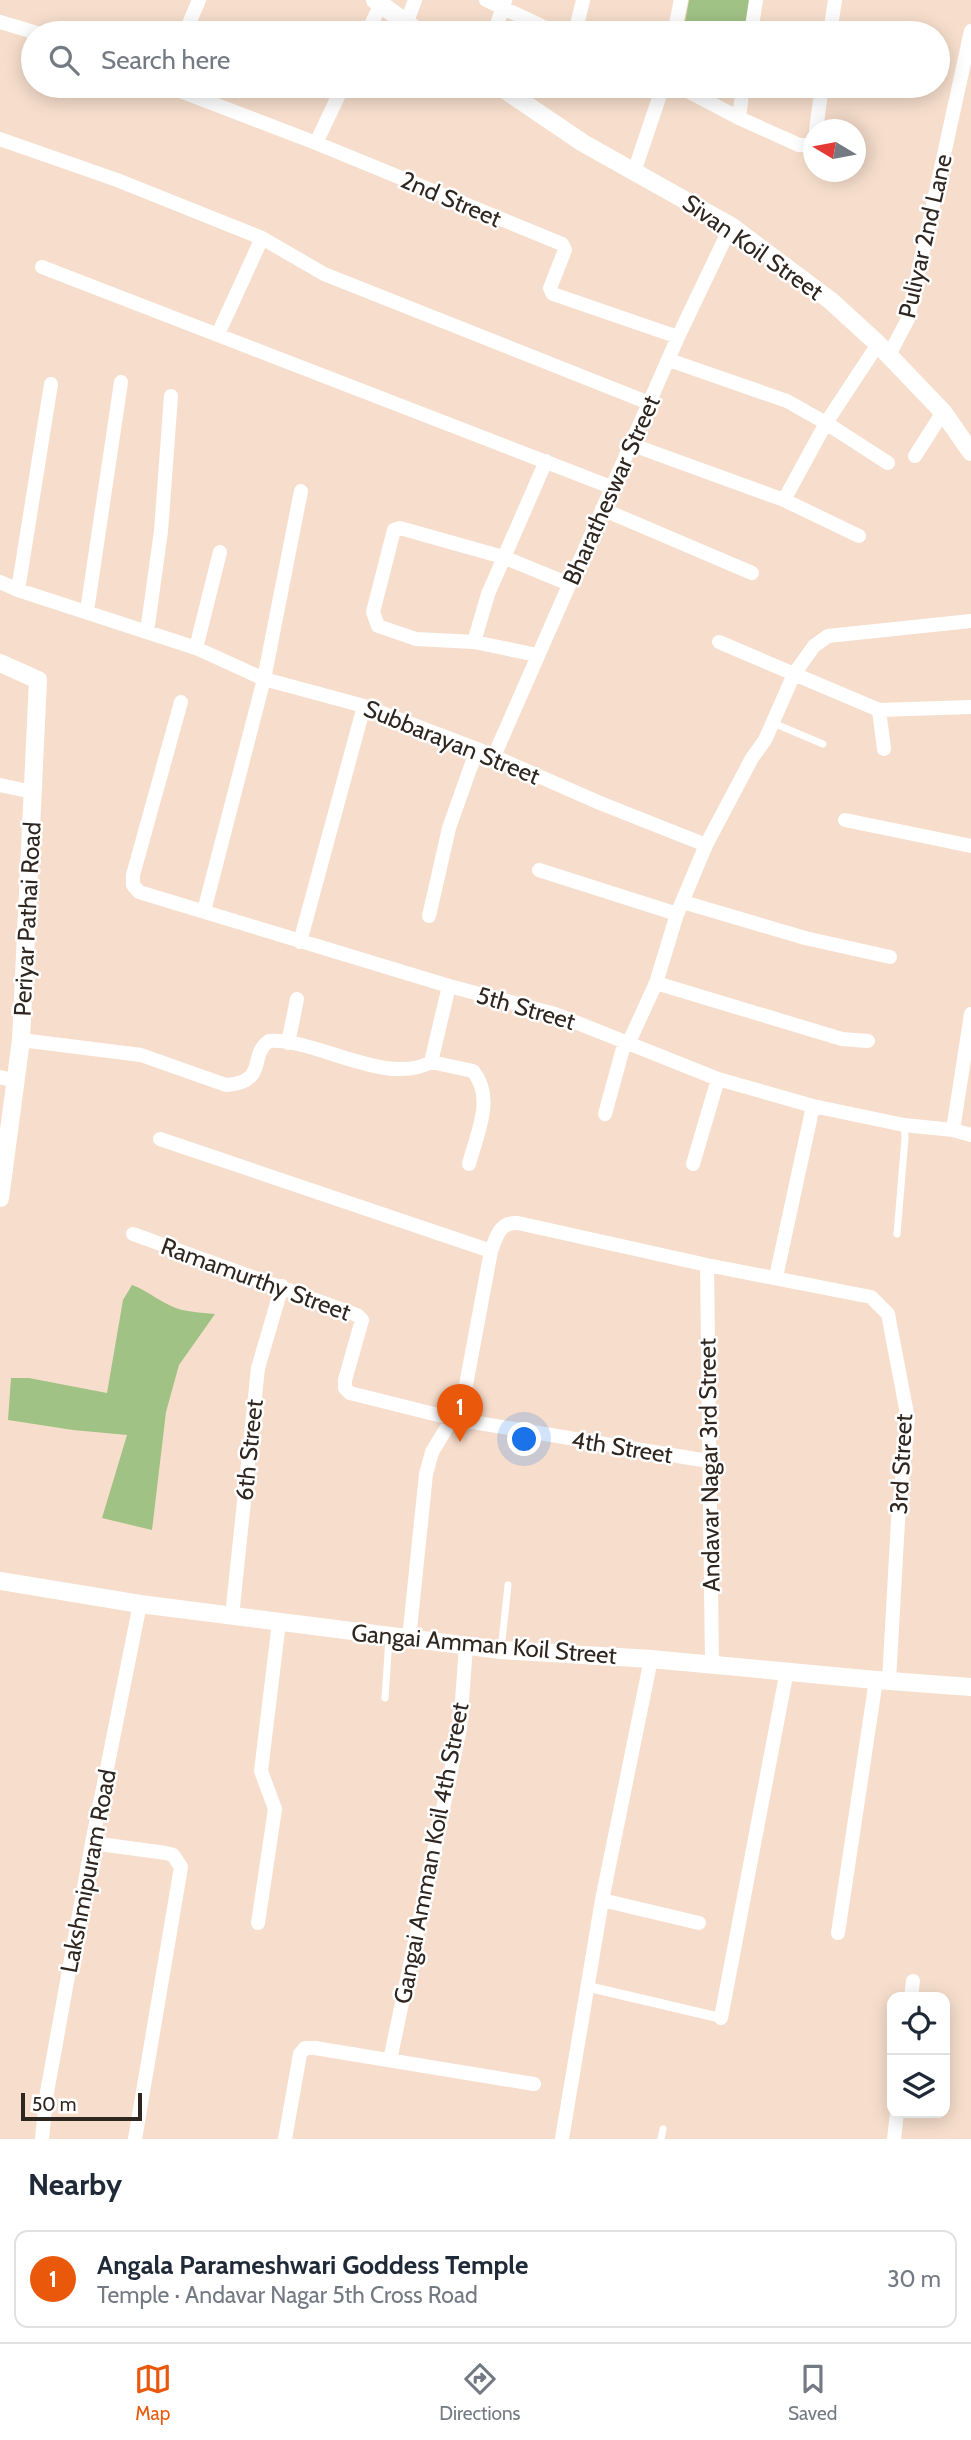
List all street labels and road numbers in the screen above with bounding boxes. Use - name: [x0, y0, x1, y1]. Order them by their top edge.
- street label: Puliyar 2nd Lane: [892, 151, 958, 321]
- street label: 2nd Street: [396, 165, 506, 233]
- street label: Sivan Koil Street: [677, 188, 829, 306]
- street label: Bharatheswar Street: [556, 391, 666, 589]
- street label: Subbarayan Street: [360, 694, 544, 790]
- street label: Periyar Pathai Road: [7, 821, 47, 1017]
- street label: 5th Street: [473, 980, 579, 1036]
- street label: Ramamurthy Street: [157, 1231, 355, 1327]
- street label: Andavar Nagar 3rd Street: [692, 1338, 726, 1592]
- street label: 6th Street: [229, 1398, 269, 1502]
- street label: 3rd Street: [884, 1413, 918, 1515]
- street label: 4th Street: [569, 1425, 675, 1469]
- street label: Gangai Amman Koil Street: [350, 1618, 618, 1670]
- street label: Gangai Amman Koil 4th Street: [388, 1700, 474, 2006]
- street label: Lakshmipuram Road: [54, 1767, 122, 1975]

